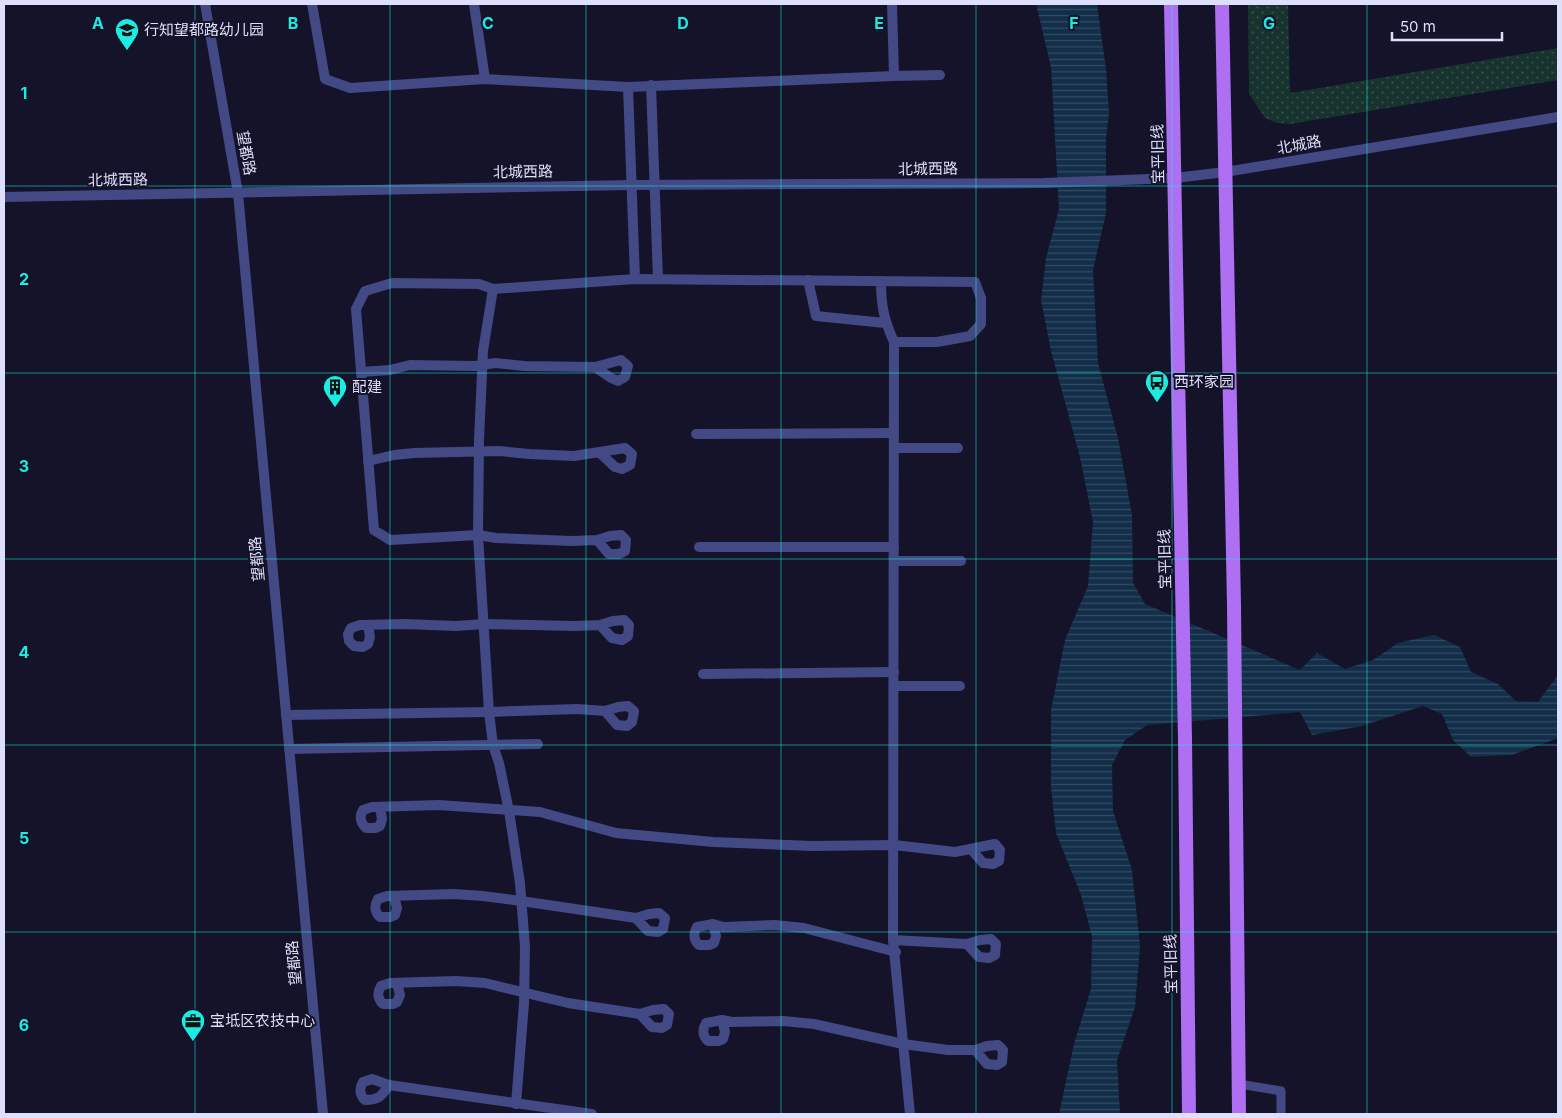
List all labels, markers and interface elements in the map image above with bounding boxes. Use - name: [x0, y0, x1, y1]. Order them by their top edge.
- scale bar: [1392, 10, 1502, 42]
- text: A: [92, 13, 104, 33]
- text: B: [288, 13, 298, 33]
- text: C: [482, 13, 494, 33]
- text: D: [677, 13, 689, 33]
- text: E: [874, 13, 884, 33]
- text: F: [1069, 13, 1079, 33]
- text: G: [1263, 13, 1275, 33]
- school or university icon: 行知望都路幼儿园: [114, 17, 140, 51]
- text: 50 m: [1400, 17, 1436, 36]
- place label: 行知望都路幼儿园: [144, 20, 264, 39]
- text: 1: [21, 83, 27, 103]
- street label: 宝平旧线: [1147, 124, 1168, 184]
- street label: 望都路: [233, 129, 260, 177]
- street label: 北城路: [1275, 131, 1323, 158]
- street label: 北城西路: [898, 158, 958, 179]
- street label: 北城西路: [493, 161, 553, 182]
- street label: 北城西路: [88, 169, 148, 190]
- text: 2: [19, 269, 29, 289]
- bus stop icon: 西环家园: [1144, 369, 1170, 403]
- place label: 西环家园: [1174, 372, 1234, 391]
- building icon: 配建: [322, 374, 348, 408]
- place label: 配建: [352, 377, 382, 396]
- text: 3: [19, 456, 29, 476]
- street label: 宝平旧线: [1154, 529, 1175, 589]
- street label: 望都路: [245, 536, 268, 582]
- text: 4: [19, 642, 30, 662]
- text: 5: [19, 828, 29, 848]
- street label: 宝平旧线: [1160, 934, 1181, 994]
- street label: 望都路: [282, 940, 305, 986]
- office icon: 宝坻区农技中心: [180, 1008, 206, 1042]
- place label: 宝坻区农技中心: [210, 1011, 315, 1030]
- text: 6: [19, 1015, 29, 1035]

